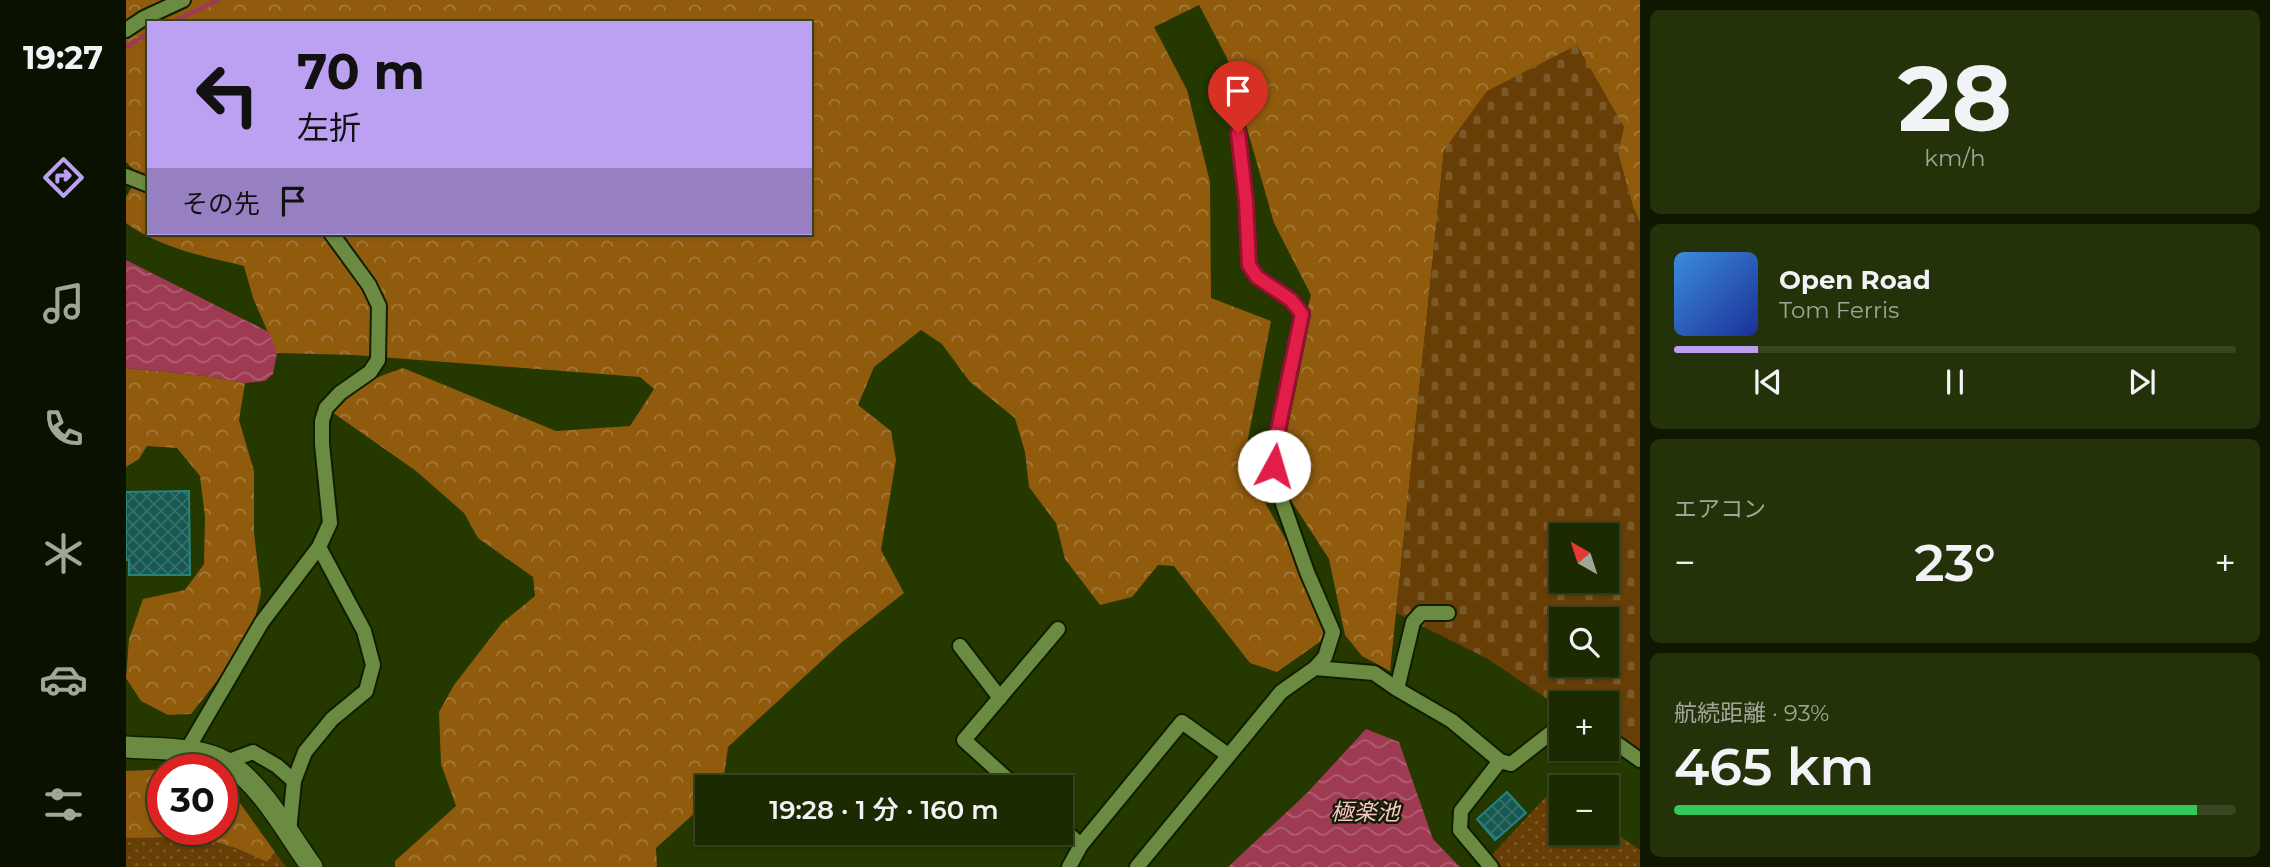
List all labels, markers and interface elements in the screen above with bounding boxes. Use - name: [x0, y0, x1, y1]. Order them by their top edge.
- text: 19:27: [23, 38, 103, 77]
- text: 70 m: [297, 42, 425, 101]
- text: 28: [1898, 43, 2012, 154]
- icon: left: [182, 49, 273, 140]
- pin: [1208, 61, 1268, 133]
- icon: arrive: [1219, 72, 1257, 110]
- text: 左折: [297, 108, 361, 147]
- text: km/h: [1924, 144, 1986, 172]
- icon: directions: [39, 153, 88, 202]
- icon: arrive: [274, 182, 312, 220]
- text: その先: [182, 188, 260, 220]
- text: Open Road: [1779, 264, 1931, 296]
- icon: music: [39, 279, 88, 328]
- text: Tom Ferris: [1779, 296, 1899, 324]
- icon: previous: [1749, 363, 1787, 401]
- icon: pause: [1936, 363, 1974, 401]
- icon: next: [2123, 363, 2161, 401]
- icon: phone: [39, 404, 88, 453]
- position arrow: [1237, 429, 1311, 503]
- text: エアコン: [1674, 495, 1766, 523]
- north arrow: [1549, 523, 1619, 593]
- map controls: [1549, 523, 1619, 845]
- icon: climate: [39, 529, 88, 578]
- text: 23°: [1914, 531, 1996, 594]
- text: −: [1674, 539, 1696, 586]
- text: +: [2214, 539, 2236, 586]
- button: search: [1549, 607, 1619, 677]
- icon: car: [39, 655, 88, 704]
- button: +: [1549, 691, 1619, 761]
- text: 航続距離 · 93%: [1674, 699, 1829, 727]
- text: 465 km: [1674, 735, 1874, 798]
- speed limit sign: 30: [147, 754, 238, 845]
- button: −: [1549, 775, 1619, 845]
- icon: filters: [39, 780, 88, 829]
- text: 19:28 · 1 分 · 160 m: [769, 794, 999, 826]
- water label: 極楽池: [1331, 798, 1402, 826]

